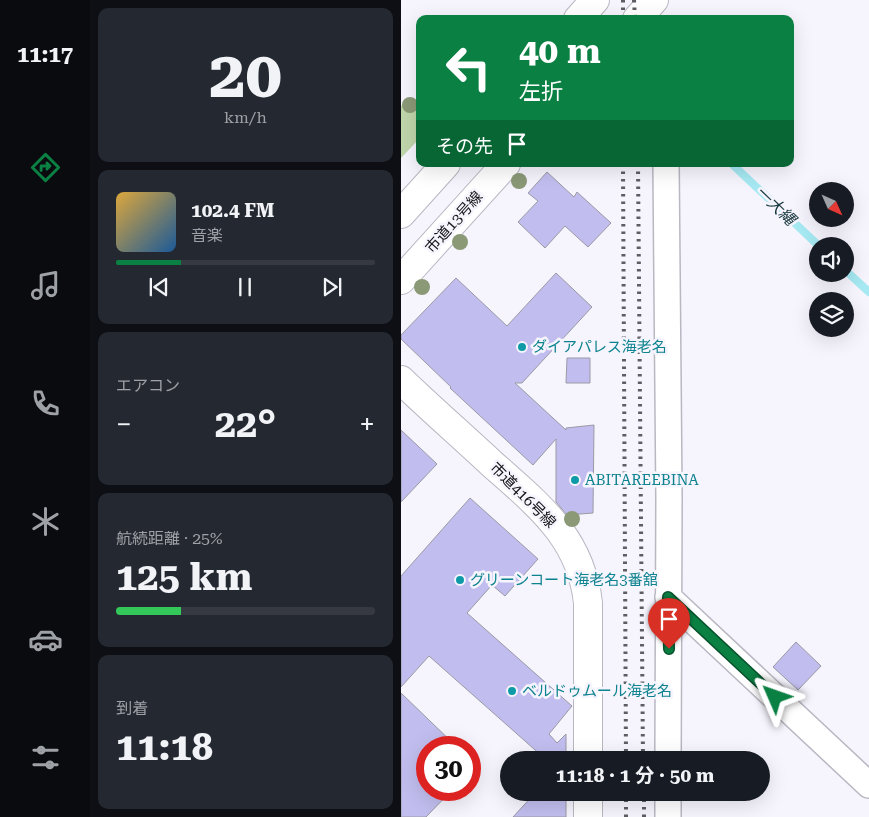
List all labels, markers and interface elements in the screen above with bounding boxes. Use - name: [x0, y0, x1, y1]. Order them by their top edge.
- text: 40 m: [519, 31, 601, 72]
- icon: left: [436, 35, 501, 100]
- text: 20: [209, 37, 282, 113]
- text: 11:17: [17, 42, 73, 67]
- text: 左折: [519, 79, 563, 104]
- text: km/h: [224, 108, 267, 127]
- icon: arrive: [503, 130, 531, 158]
- text: その先: [436, 135, 493, 158]
- icon: directions: [28, 150, 63, 185]
- water label: 一大縄: [752, 182, 801, 230]
- north arrow: [809, 182, 853, 228]
- map controls: [809, 182, 854, 337]
- street label: 市道13号線: [422, 187, 486, 257]
- text: 102.4 FM: [191, 199, 274, 222]
- text: 音楽: [191, 226, 223, 245]
- button: sound: [809, 237, 854, 282]
- icon: music: [28, 268, 63, 303]
- icon: previous: [145, 273, 173, 301]
- icon: pause: [231, 273, 259, 301]
- icon: next: [318, 273, 346, 301]
- button: layers: [809, 292, 854, 337]
- place label: ダイアパレス海老名: [532, 338, 667, 356]
- marker: ダイアパレス海老名: [516, 341, 528, 353]
- text: エアコン: [116, 376, 180, 395]
- icon: phone: [28, 386, 63, 421]
- text: 22°: [215, 402, 276, 446]
- text: −: [116, 408, 132, 441]
- text: +: [359, 408, 375, 441]
- street label: 市道416号線: [487, 459, 559, 531]
- place label: ABITAREEBINA: [585, 471, 699, 489]
- marker: ABITAREEBINA: [569, 474, 581, 486]
- icon: climate: [28, 504, 63, 539]
- text: 航続距離 · 25%: [116, 529, 223, 548]
- text: 125 km: [116, 555, 252, 599]
- place label: グリーンコート海老名3番舘: [470, 571, 658, 589]
- marker: グリーンコート海老名3番舘: [454, 574, 466, 586]
- pin: [648, 598, 690, 649]
- icon: arrive: [655, 605, 683, 633]
- icon: car: [28, 622, 63, 657]
- position arrow: [748, 670, 800, 722]
- place label: ベルドゥムール海老名: [522, 682, 672, 700]
- marker: ベルドゥムール海老名: [506, 685, 518, 697]
- text: 到着: [116, 699, 148, 718]
- text: 11:18: [116, 725, 213, 769]
- speed limit sign: 30: [416, 736, 481, 801]
- icon: filters: [28, 740, 63, 775]
- text: 11:18 · 1 分 · 50 m: [556, 764, 714, 787]

